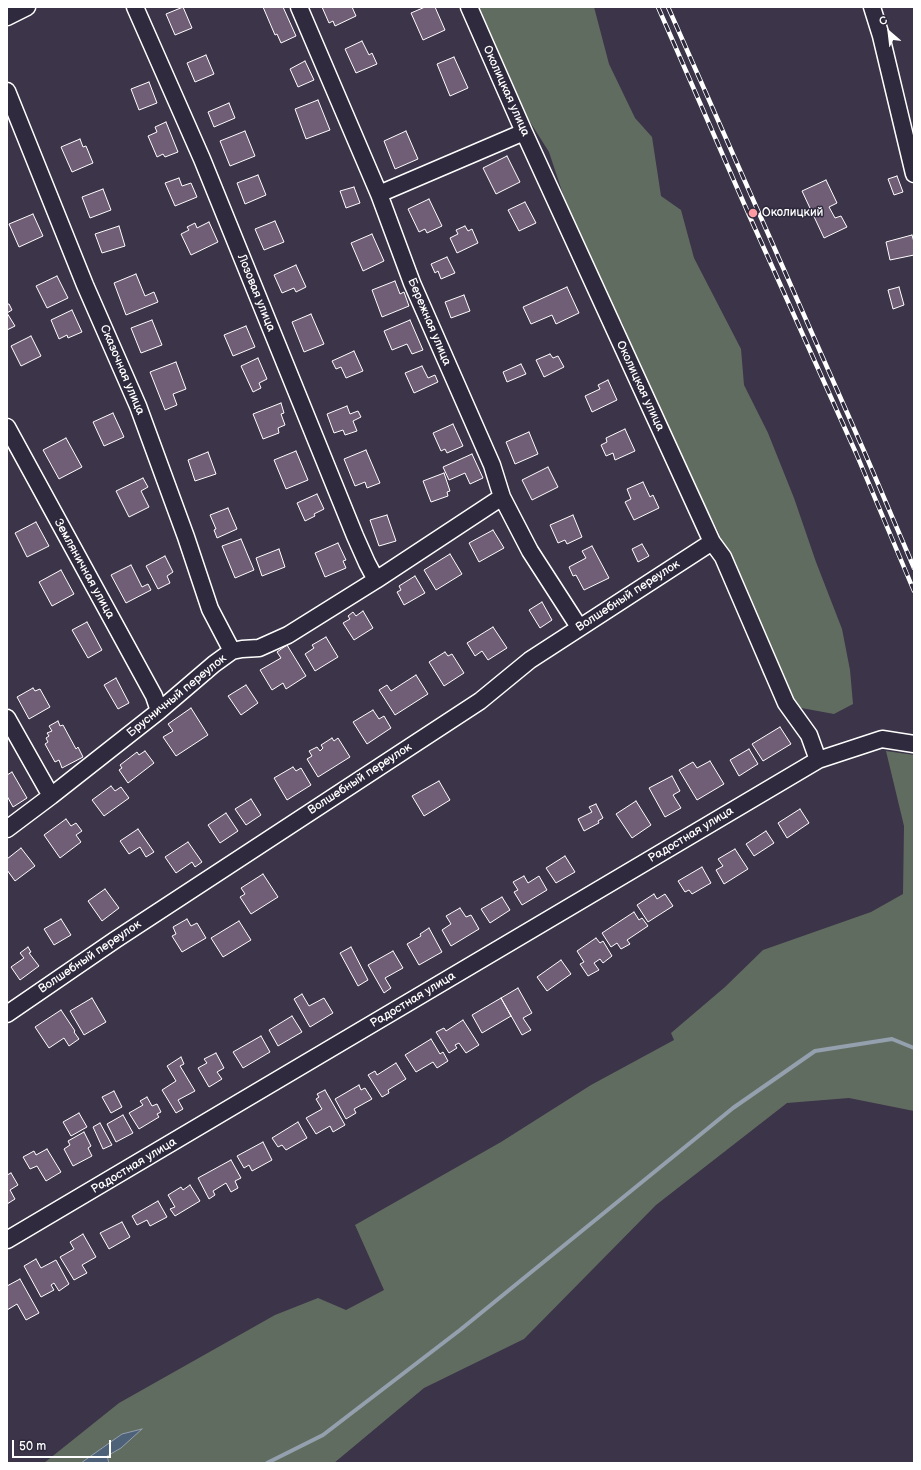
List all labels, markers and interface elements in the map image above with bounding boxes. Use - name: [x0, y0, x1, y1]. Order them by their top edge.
- north arrow: [869, 12, 909, 52]
- text: С: [877, 13, 890, 28]
- street label: Околицкая улица: [480, 43, 532, 139]
- place label: Околицкий: [762, 206, 823, 220]
- marker: Околицкий: [747, 207, 759, 219]
- street label: Лозовая улица: [234, 252, 278, 334]
- street label: Бережная улица: [404, 276, 454, 368]
- street label: Сказочная улица: [96, 323, 148, 417]
- street label: Околицкая улица: [613, 339, 667, 433]
- street label: Земляничная улица: [51, 517, 117, 621]
- street label: Волшебный переулок: [573, 557, 683, 635]
- street label: Брусничный переулок: [124, 651, 230, 741]
- street label: Волшебный переулок: [305, 740, 415, 818]
- street label: Радостная улица: [646, 804, 736, 866]
- street label: Волшебный переулок: [36, 917, 144, 997]
- street label: Радостная улица: [368, 969, 458, 1031]
- street label: Радостная улица: [89, 1135, 179, 1197]
- scale bar: [14, 1432, 113, 1458]
- text: 50 m: [19, 1439, 46, 1454]

